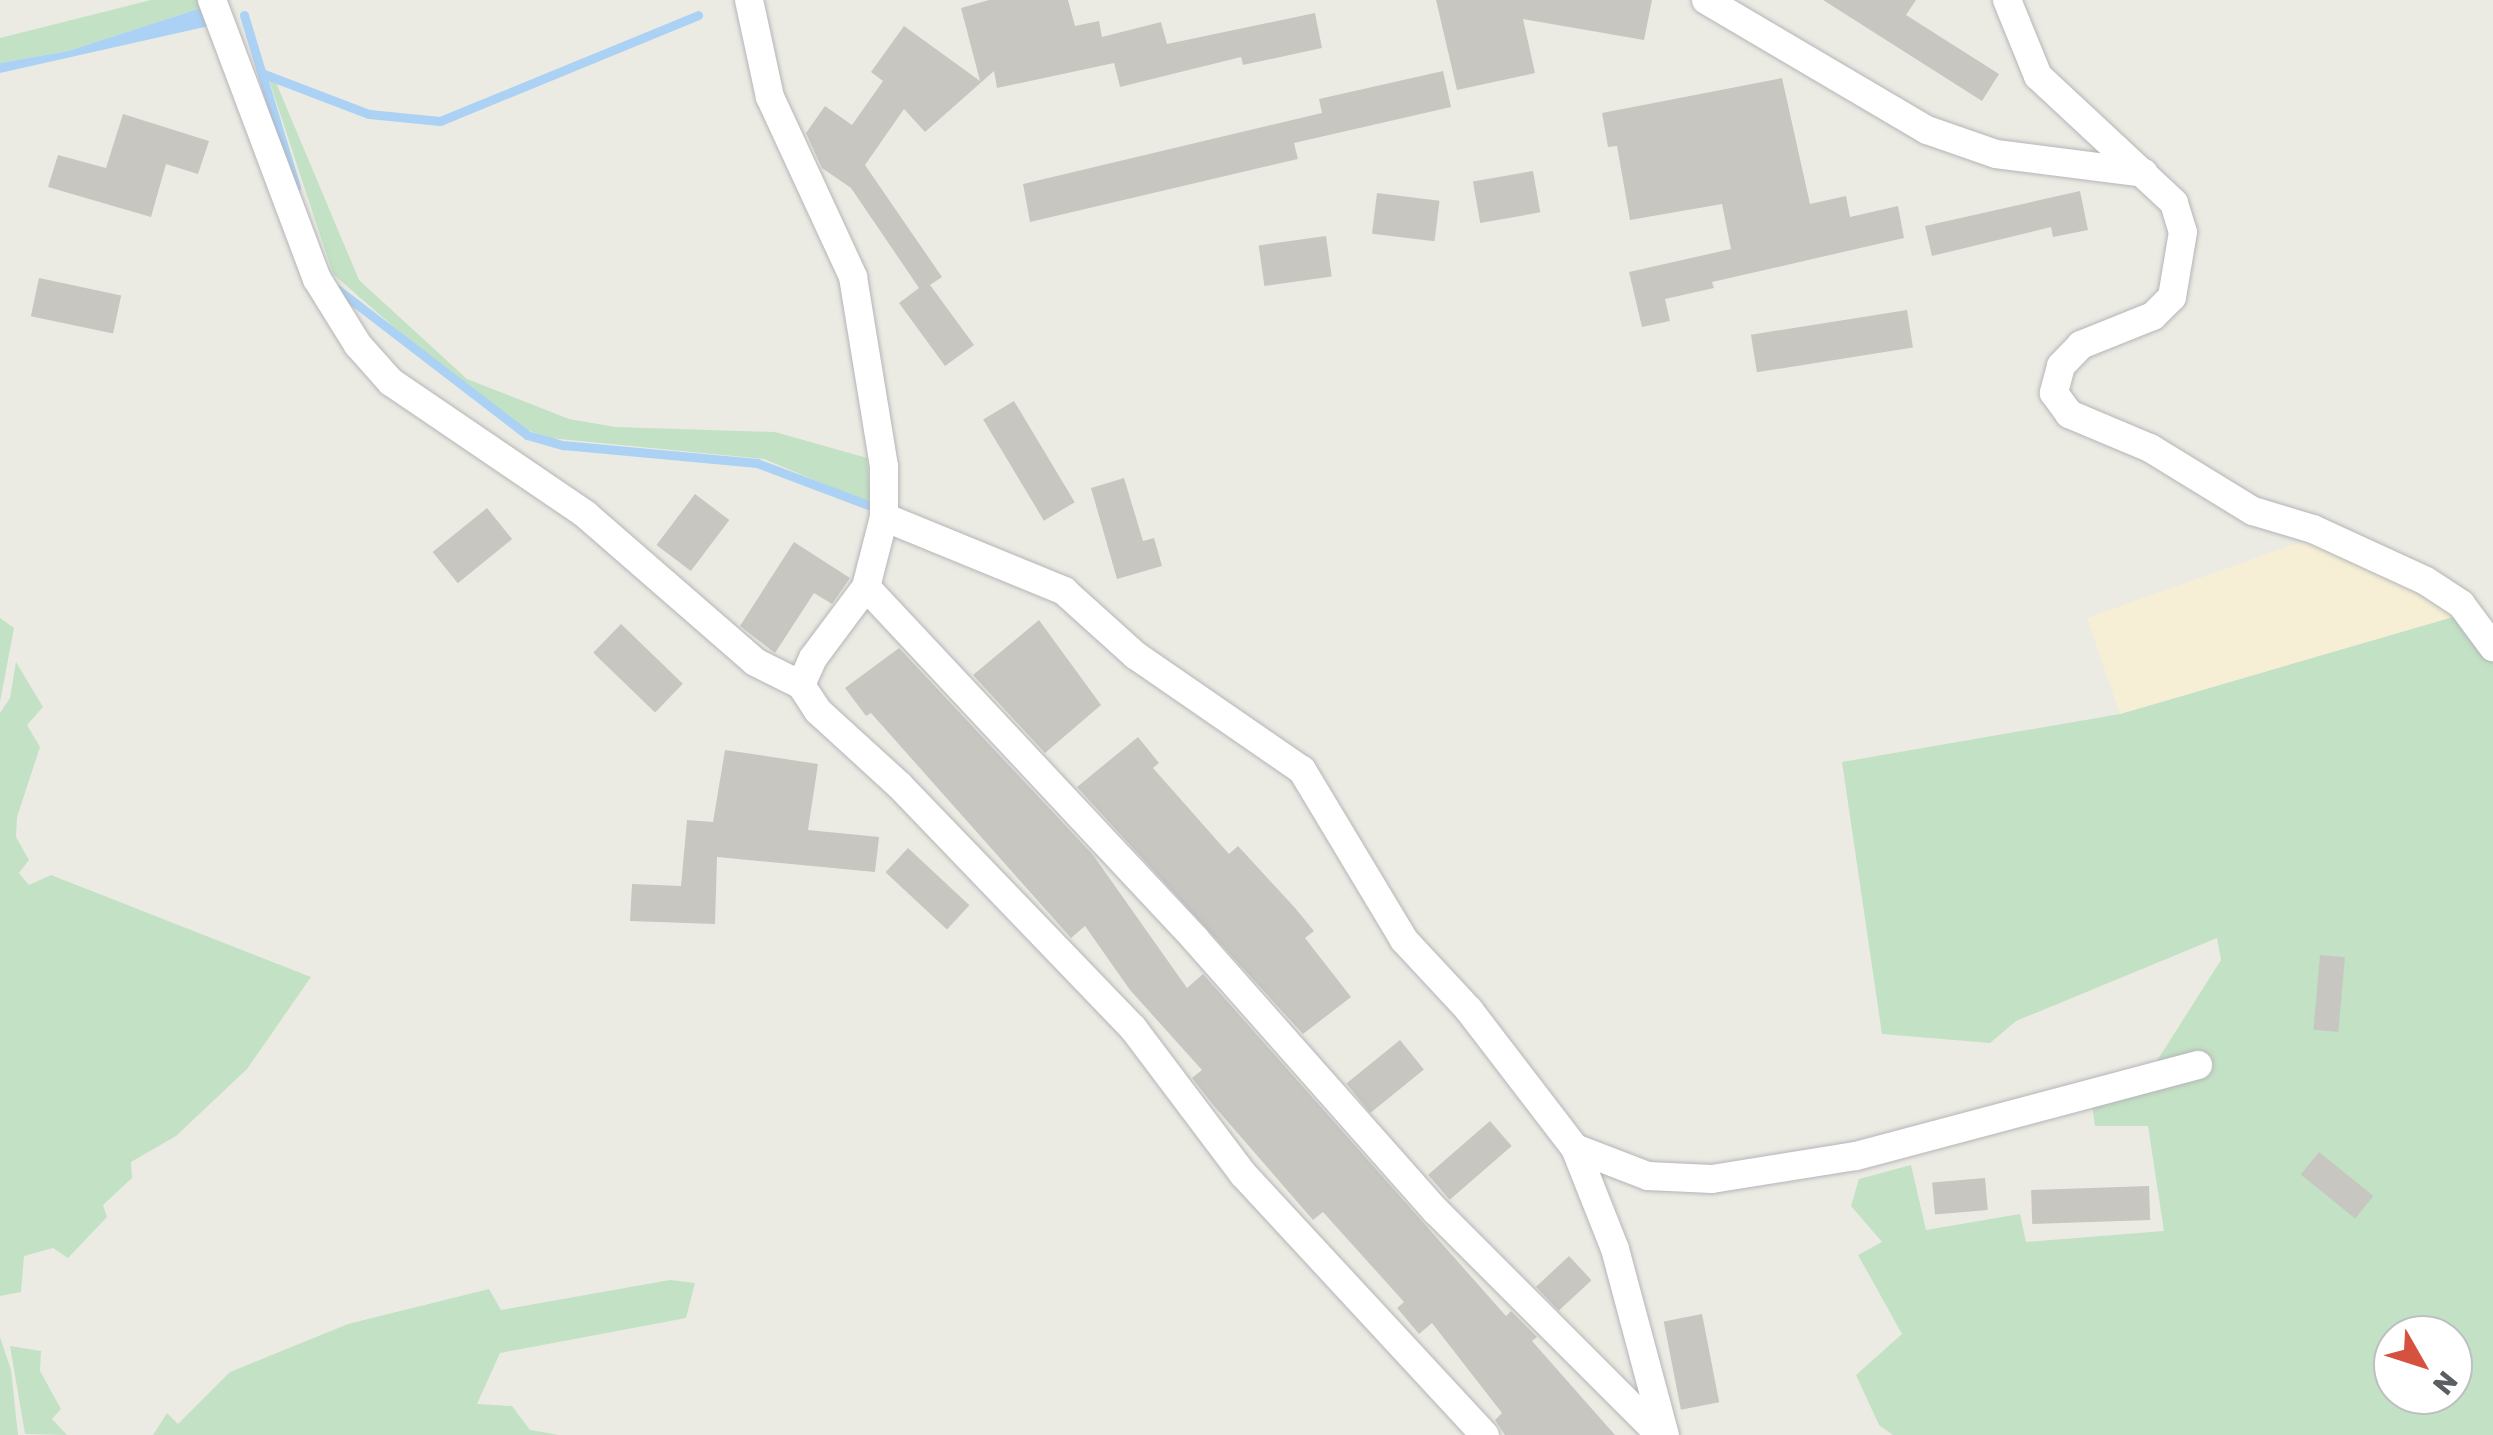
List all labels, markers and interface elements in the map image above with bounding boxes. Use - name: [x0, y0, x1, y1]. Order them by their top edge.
- north arrow: [2373, 1315, 2473, 1415]
- text: N: [2426, 1365, 2464, 1401]

